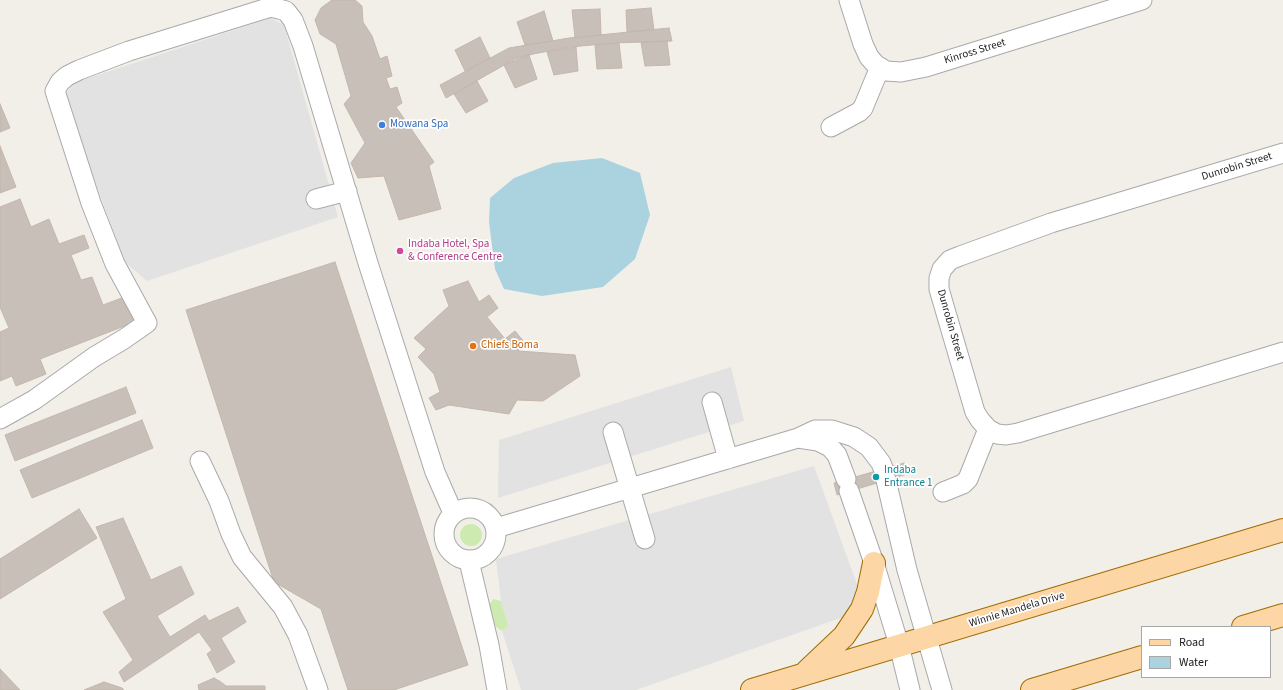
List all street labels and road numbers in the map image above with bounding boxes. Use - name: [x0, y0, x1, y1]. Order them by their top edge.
- street label: Kinross Street: [943, 36, 1007, 68]
- street label: Dunrobin Street: [1200, 150, 1274, 184]
- street label: Dunrobin Street: [934, 288, 966, 362]
- street label: Winnie Mandela Drive: [968, 589, 1066, 631]

